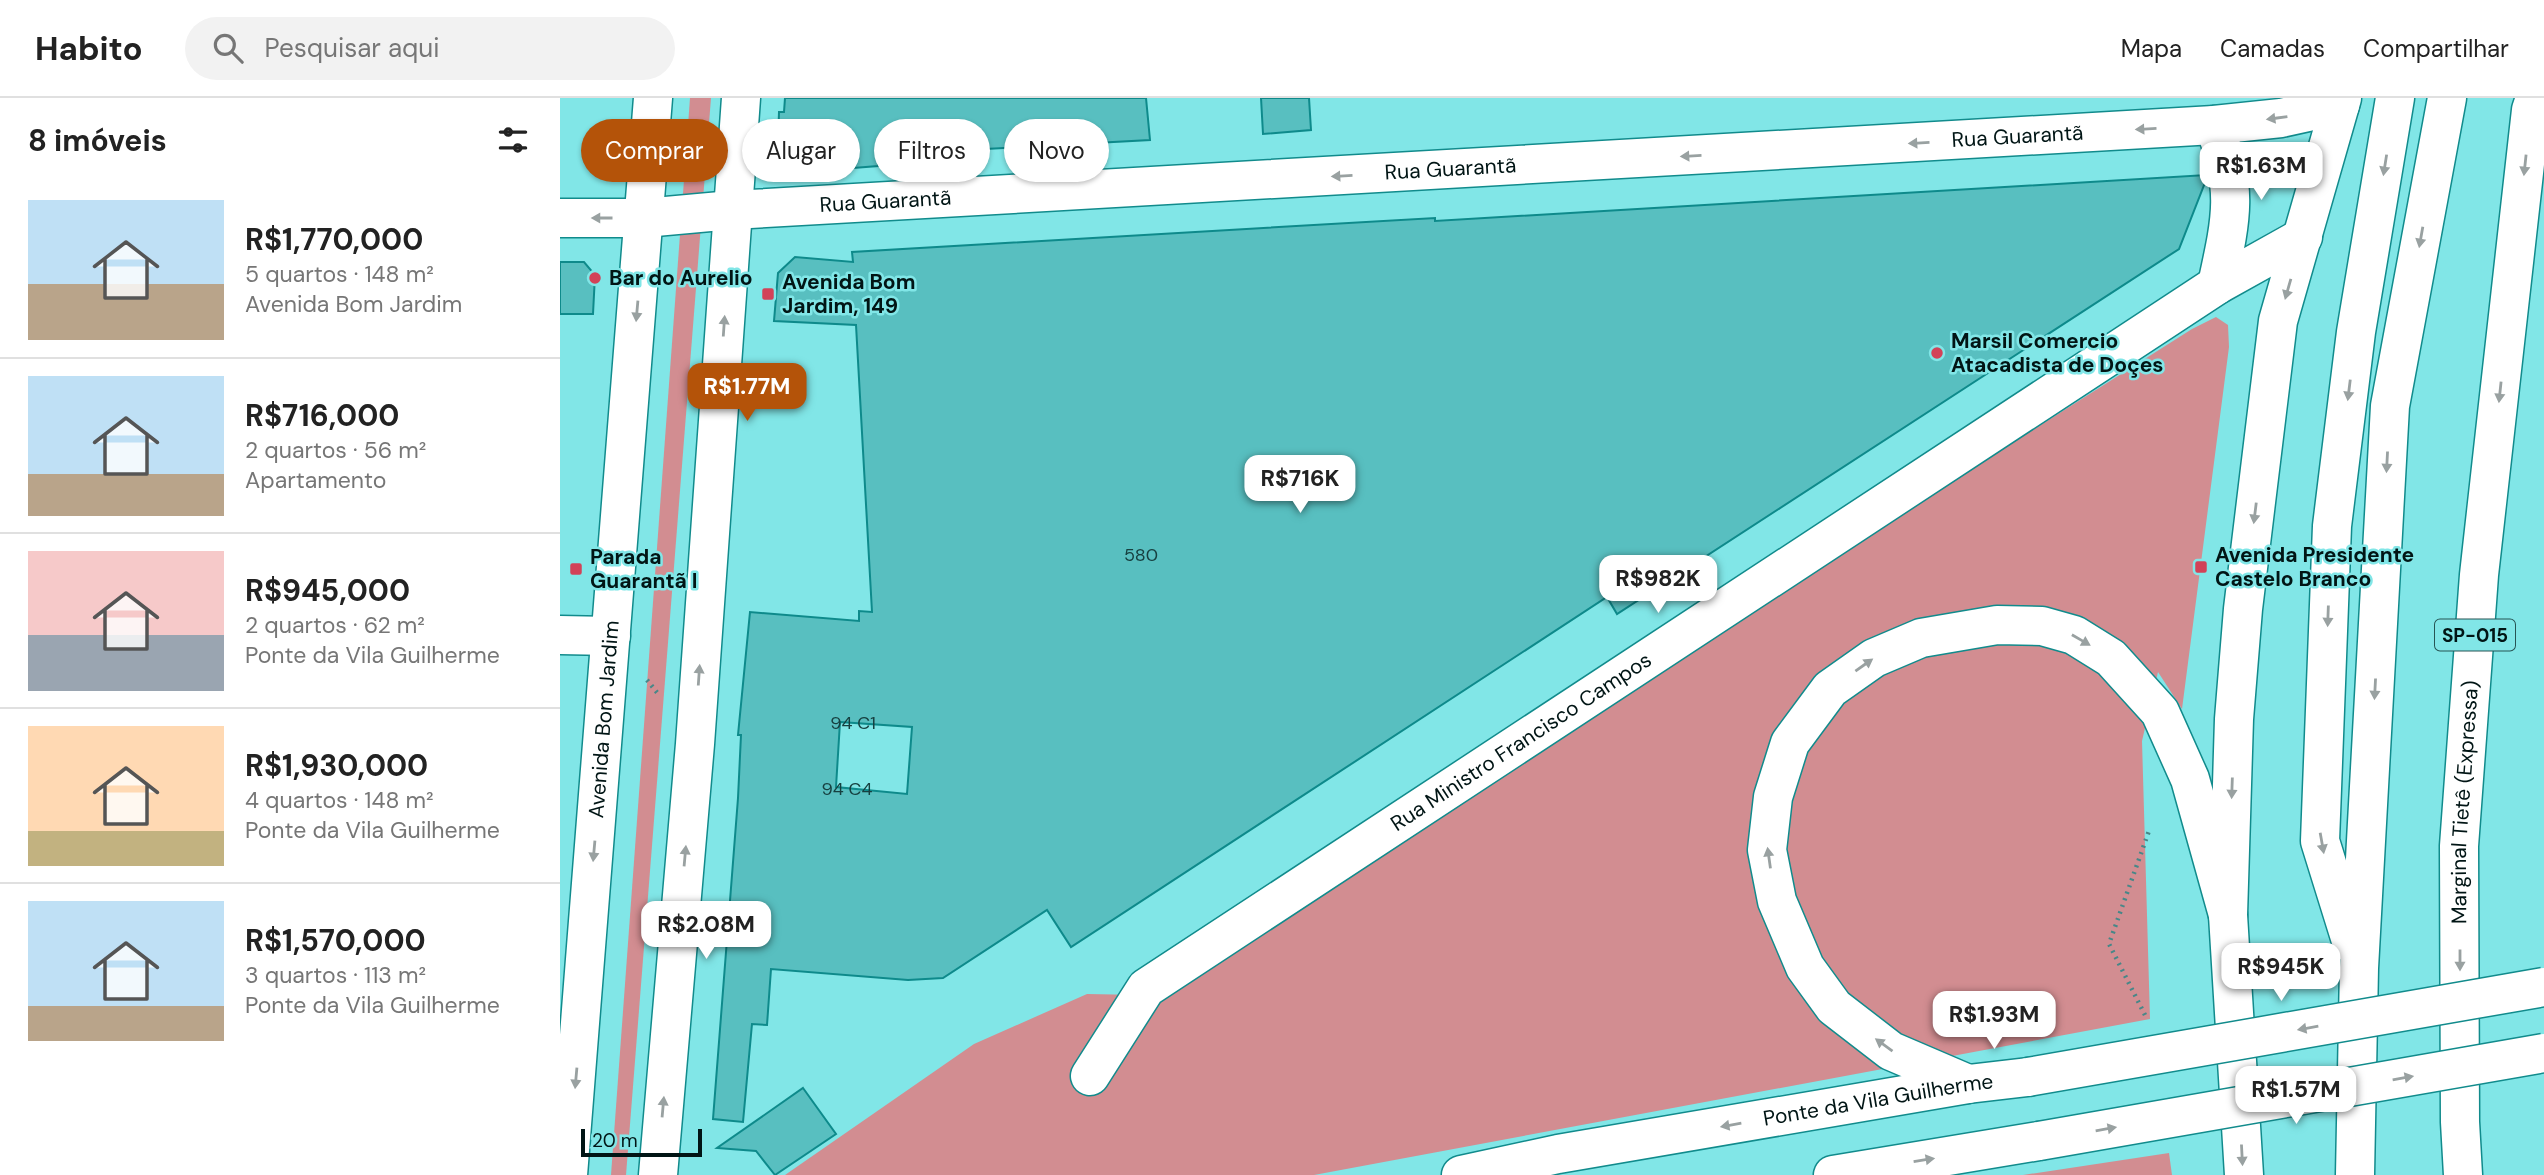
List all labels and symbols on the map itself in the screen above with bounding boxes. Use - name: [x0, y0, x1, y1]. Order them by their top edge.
- one-way arrow: [2266, 113, 2288, 124]
- street label: Rua Guarantã: [1951, 119, 2084, 154]
- one-way arrow: [2134, 124, 2156, 135]
- one-way arrow: [1907, 137, 1929, 148]
- pin: R$1.63M: [2196, 142, 2326, 202]
- one-way arrow: [1680, 150, 1702, 161]
- street label: Rua Guarantã: [1384, 151, 1517, 187]
- one-way arrow: [2379, 155, 2390, 177]
- one-way arrow: [2519, 155, 2530, 177]
- one-way arrow: [1331, 171, 1353, 182]
- street label: Rua Guarantã: [819, 183, 952, 219]
- one-way arrow: [591, 212, 613, 224]
- one-way arrow: [2415, 226, 2426, 248]
- place label: Bar do Aurelio: [609, 264, 753, 292]
- place label: Avenida Bom Jardim, 149: [782, 268, 915, 320]
- marker: Bar do Aurelio: [587, 270, 603, 286]
- one-way arrow: [2282, 278, 2293, 300]
- marker: Avenida Bom Jardim, 149: [760, 286, 776, 302]
- one-way arrow: [631, 300, 642, 322]
- one-way arrow: [719, 315, 730, 337]
- place label: Marsil Comercio Atacadista de Doçes: [1951, 327, 2164, 379]
- marker: Marsil Comercio Atacadista de Doçes: [1929, 345, 1945, 361]
- pin: R$1.77M: [682, 364, 812, 423]
- one-way arrow: [2343, 379, 2354, 401]
- one-way arrow: [2494, 381, 2505, 403]
- one-way arrow: [2381, 451, 2392, 473]
- pin: R$716K: [1243, 456, 1357, 515]
- one-way arrow: [2250, 502, 2261, 524]
- place label: Avenida Presidente Castelo Branco: [2215, 541, 2414, 593]
- place label: Parada Guarantã I: [590, 543, 697, 595]
- house number: 580: [1124, 543, 1158, 567]
- pin: R$982K: [1601, 556, 1715, 615]
- marker: Avenida Presidente Castelo Branco: [2193, 559, 2209, 575]
- marker: Parada Guarantã I: [568, 561, 584, 577]
- one-way arrow: [2323, 606, 2334, 628]
- street label: Avenida Bom Jardim: [582, 619, 626, 819]
- road number: SP-015: [2435, 620, 2515, 650]
- one-way arrow: [2072, 634, 2091, 646]
- street label: Rua Ministro Francisco Campos: [1385, 646, 1657, 838]
- one-way arrow: [1855, 658, 1873, 672]
- one-way arrow: [694, 664, 705, 686]
- one-way arrow: [2369, 678, 2380, 700]
- street label: Marginal Tietê (Expressa): [2445, 679, 2485, 924]
- house number: 94 C1: [830, 711, 876, 735]
- house number: 94 C4: [822, 777, 872, 801]
- one-way arrow: [2226, 777, 2238, 799]
- one-way arrow: [2317, 832, 2328, 854]
- one-way arrow: [588, 840, 599, 862]
- one-way arrow: [680, 845, 691, 867]
- one-way arrow: [1763, 847, 1774, 869]
- pin: R$2.08M: [641, 902, 771, 961]
- pin: R$945K: [2224, 944, 2338, 1003]
- one-way arrow: [2454, 949, 2466, 971]
- pin: R$1.93M: [1929, 992, 2059, 1051]
- one-way arrow: [2297, 1023, 2319, 1034]
- one-way arrow: [1875, 1038, 1893, 1052]
- pin: R$1.57M: [2231, 1066, 2361, 1126]
- one-way arrow: [570, 1067, 581, 1089]
- street label: Ponte da Vila Guilherme: [1761, 1067, 1995, 1133]
- one-way arrow: [2392, 1072, 2414, 1083]
- one-way arrow: [658, 1096, 669, 1118]
- one-way arrow: [1720, 1120, 1742, 1131]
- one-way arrow: [2095, 1123, 2117, 1134]
- scale bar: [581, 1126, 702, 1158]
- one-way arrow: [2237, 1144, 2248, 1166]
- one-way arrow: [1913, 1154, 1935, 1165]

